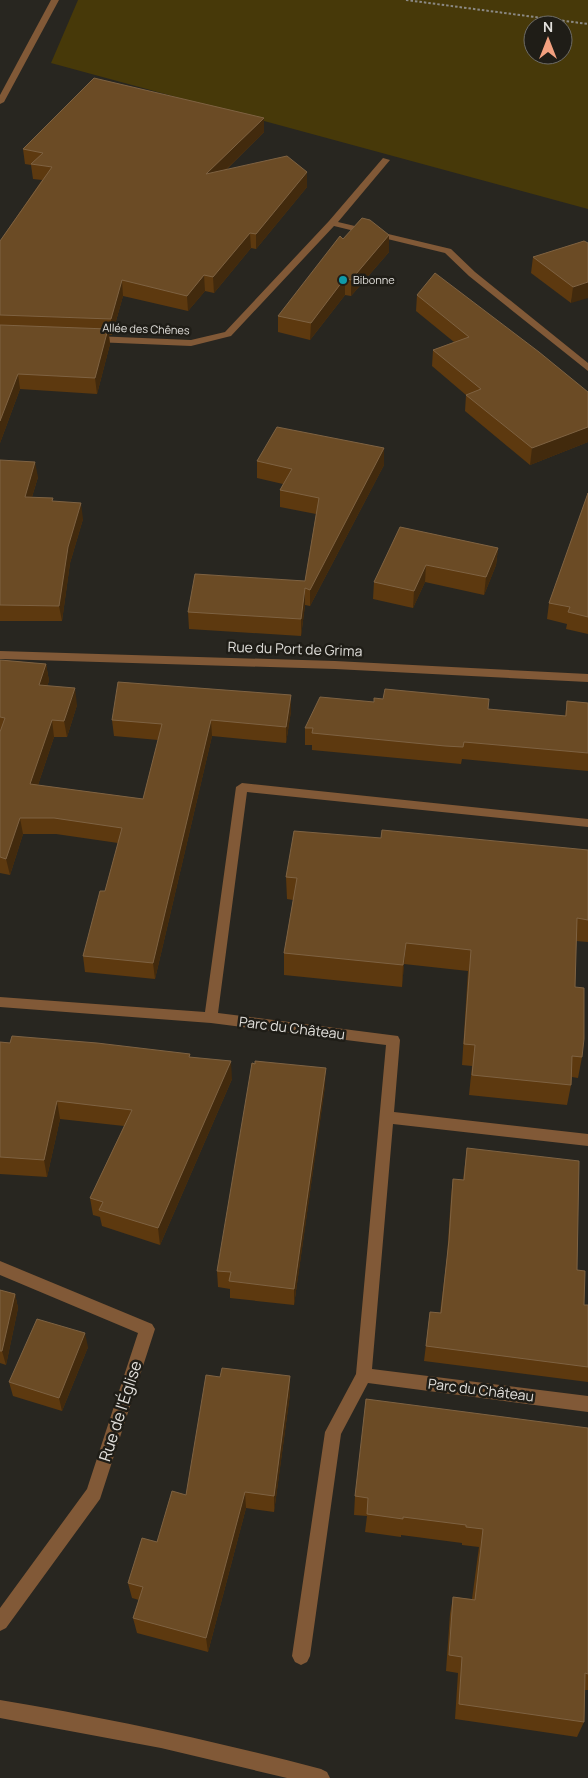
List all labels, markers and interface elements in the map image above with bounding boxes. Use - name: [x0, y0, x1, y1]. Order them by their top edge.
- north arrow: [523, 15, 573, 65]
- text: N: [543, 17, 553, 36]
- place label: Bibonne: [353, 272, 395, 287]
- marker: Bibonne: [337, 274, 349, 286]
- street label: Allée des Chênes: [102, 319, 190, 338]
- street label: Rue du Port de Grima: [227, 637, 363, 660]
- street label: Parc du Château: [238, 1012, 346, 1043]
- street label: Rue de l'Église: [93, 1358, 147, 1464]
- street label: Parc du Château: [427, 1374, 535, 1405]

